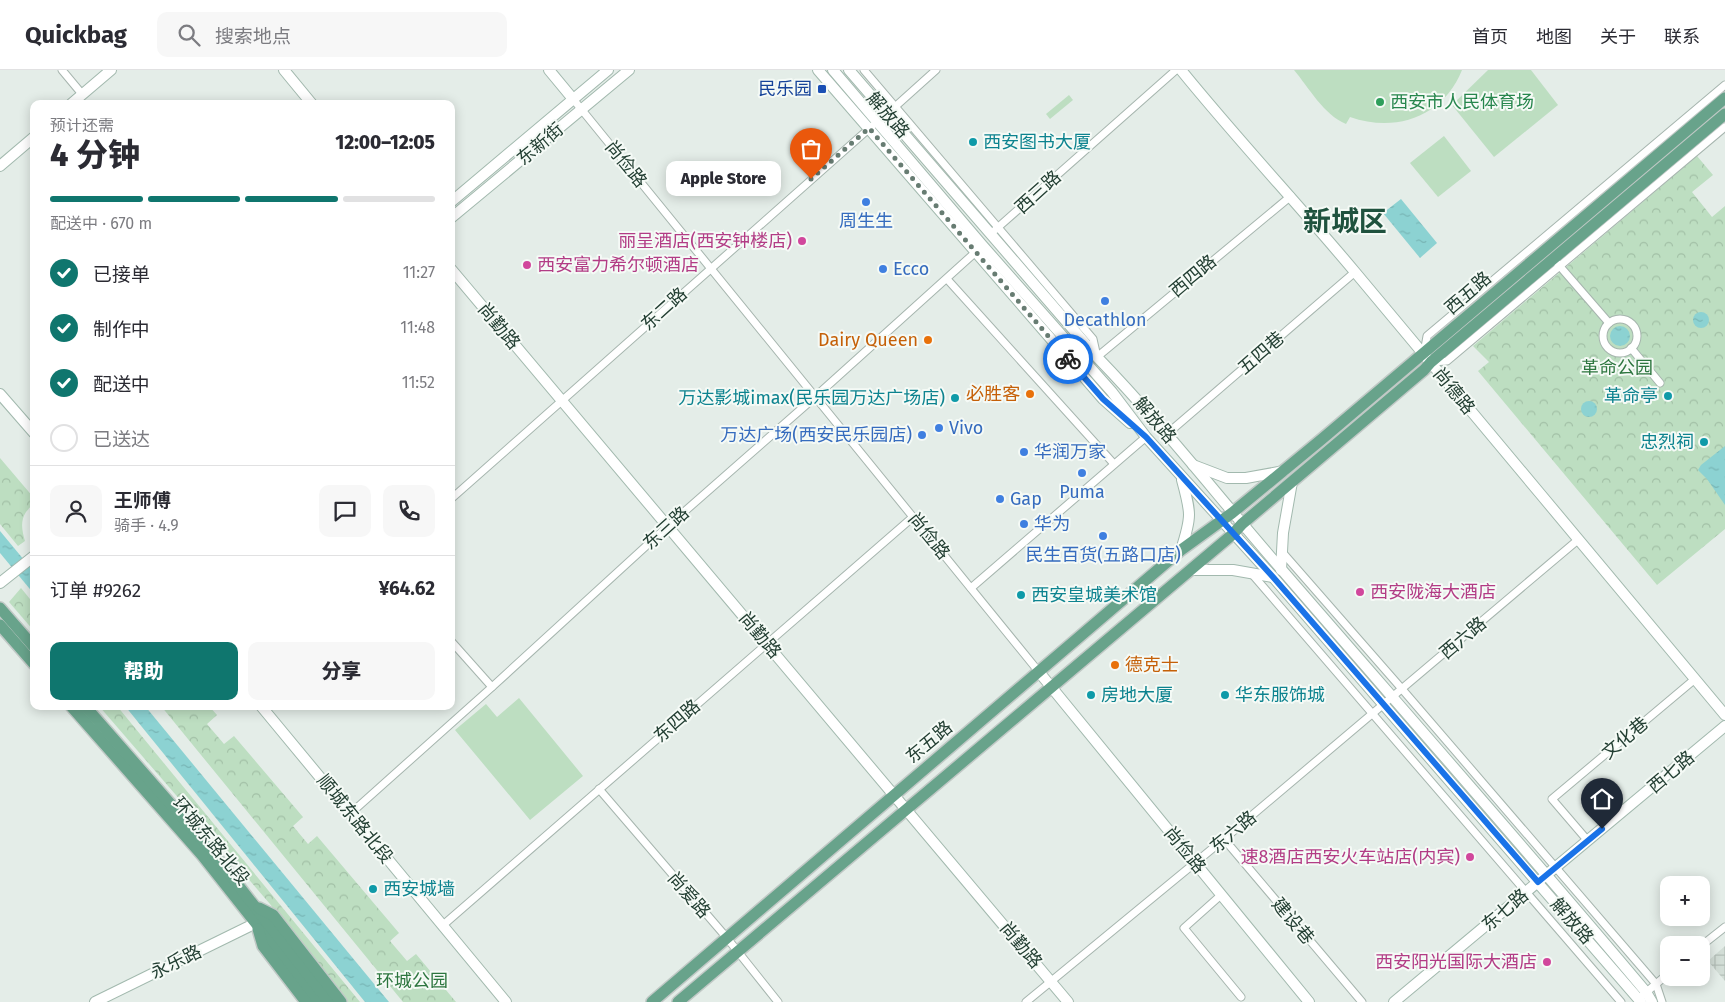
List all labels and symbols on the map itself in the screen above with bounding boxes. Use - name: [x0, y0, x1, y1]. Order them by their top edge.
- place label: 民乐园: [758, 78, 812, 100]
- marker: 民乐园: [816, 83, 828, 95]
- street label: 解放路: [862, 87, 914, 143]
- place label: 西安市人民体育场: [1390, 91, 1534, 113]
- marker: 西安市人民体育场: [1374, 96, 1386, 108]
- street label: 东新街: [512, 118, 568, 170]
- pin: [790, 128, 832, 179]
- place label: 西安图书大厦: [983, 131, 1091, 153]
- street label: 尚俭路: [600, 136, 652, 192]
- marker: 西安图书大厦: [967, 136, 979, 148]
- callout: Apple Store: [666, 162, 781, 196]
- street label: 西三路: [1011, 166, 1065, 218]
- marker: 周生生: [860, 196, 872, 208]
- district label: 新城区: [1303, 205, 1387, 238]
- place label: 周生生: [839, 210, 893, 232]
- place label: 丽呈酒店(西安钟楼店): [618, 230, 792, 252]
- marker: 丽呈酒店(西安钟楼店): [796, 235, 808, 247]
- street label: 西四路: [1165, 250, 1221, 302]
- place label: 西安富力希尔顿酒店: [537, 254, 699, 276]
- place label: Ecco: [893, 258, 929, 280]
- marker: 西安富力希尔顿酒店: [521, 259, 533, 271]
- marker: Ecco: [877, 263, 889, 275]
- street label: 西五路: [1440, 267, 1496, 319]
- street label: 东二路: [637, 283, 691, 335]
- marker: Decathlon: [1099, 295, 1111, 307]
- street label: 尚勤路: [473, 298, 525, 354]
- place label: Decathlon: [1064, 309, 1146, 331]
- street label: 五四巷: [1233, 327, 1289, 379]
- place label: Dairy Queen: [818, 329, 918, 351]
- marker: Dairy Queen: [922, 334, 934, 346]
- courier: [1043, 334, 1093, 384]
- park label: 革命公园: [1581, 357, 1653, 379]
- street label: 尚德路: [1428, 363, 1480, 419]
- place label: 必胜客: [966, 383, 1020, 405]
- place label: 革命亭: [1604, 385, 1658, 407]
- place label: 万达影城imax(民乐园万达广场店): [678, 387, 945, 409]
- marker: 必胜客: [1024, 388, 1036, 400]
- marker: 革命亭: [1662, 390, 1674, 402]
- marker: 万达影城imax(民乐园万达广场店): [949, 392, 961, 404]
- street label: 解放路: [1129, 392, 1181, 448]
- place label: Vivo: [949, 417, 983, 439]
- marker: Vivo: [933, 422, 945, 434]
- place label: 万达广场(西安民乐园店): [720, 424, 912, 446]
- marker: 万达广场(西安民乐园店): [916, 429, 928, 441]
- place label: 忠烈祠: [1640, 431, 1694, 453]
- marker: 忠烈祠: [1698, 436, 1710, 448]
- place label: 华润万家: [1034, 441, 1106, 463]
- marker: 华润万家: [1018, 446, 1030, 458]
- marker: Puma: [1076, 467, 1088, 479]
- place label: Puma: [1059, 481, 1105, 503]
- place label: Gap: [1010, 488, 1042, 510]
- marker: Gap: [994, 493, 1006, 505]
- street label: 东三路: [639, 502, 693, 554]
- street label: 尚俭路: [903, 508, 955, 564]
- place label: 华为: [1034, 513, 1070, 535]
- marker: 华为: [1018, 518, 1030, 530]
- marker: 民生百货(五路口店): [1097, 530, 1109, 542]
- place label: 民生百货(五路口店): [1025, 544, 1181, 566]
- place label: 西安陇海大酒店: [1370, 581, 1496, 603]
- place label: 西安皇城美术馆: [1031, 584, 1157, 606]
- marker: 西安陇海大酒店: [1354, 586, 1366, 598]
- marker: 西安皇城美术馆: [1015, 589, 1027, 601]
- street label: 尚勤路: [734, 607, 786, 663]
- street label: 西六路: [1435, 612, 1491, 664]
- place label: 德克士: [1125, 654, 1179, 676]
- marker: 德克士: [1109, 659, 1121, 671]
- place label: 房地大厦: [1101, 684, 1173, 706]
- place label: 华东服饰城: [1235, 684, 1325, 706]
- marker: 房地大厦: [1085, 689, 1097, 701]
- marker: 华东服饰城: [1219, 689, 1231, 701]
- street label: 东四路: [649, 695, 705, 747]
- street label: 文化巷: [1597, 712, 1653, 764]
- street label: 东五路: [901, 716, 957, 768]
- street label: 西七路: [1643, 746, 1699, 798]
- street label: 顺城东路北段: [312, 770, 398, 868]
- pin: [1581, 778, 1623, 829]
- street label: 环城东路北段: [168, 793, 254, 889]
- street label: 东六路: [1205, 806, 1261, 858]
- street label: 尚俭路: [1159, 822, 1211, 878]
- place label: 速8酒店西安火车站店(内宾): [1240, 846, 1460, 868]
- marker: 速8酒店西安火车站店(内宾): [1464, 851, 1476, 863]
- street label: 尚爱路: [663, 867, 715, 923]
- place label: 西安城墙: [383, 878, 455, 900]
- marker: 西安城墙: [367, 883, 379, 895]
- street label: 东七路: [1477, 884, 1533, 936]
- street label: 建设巷: [1267, 893, 1319, 949]
- street label: 解放路: [1546, 893, 1598, 949]
- street label: 尚勤路: [995, 917, 1047, 973]
- street label: 永乐路: [147, 940, 205, 984]
- place label: 西安阳光国际大酒店: [1375, 951, 1537, 973]
- marker: 西安阳光国际大酒店: [1541, 956, 1553, 968]
- park label: 环城公园: [376, 970, 448, 992]

